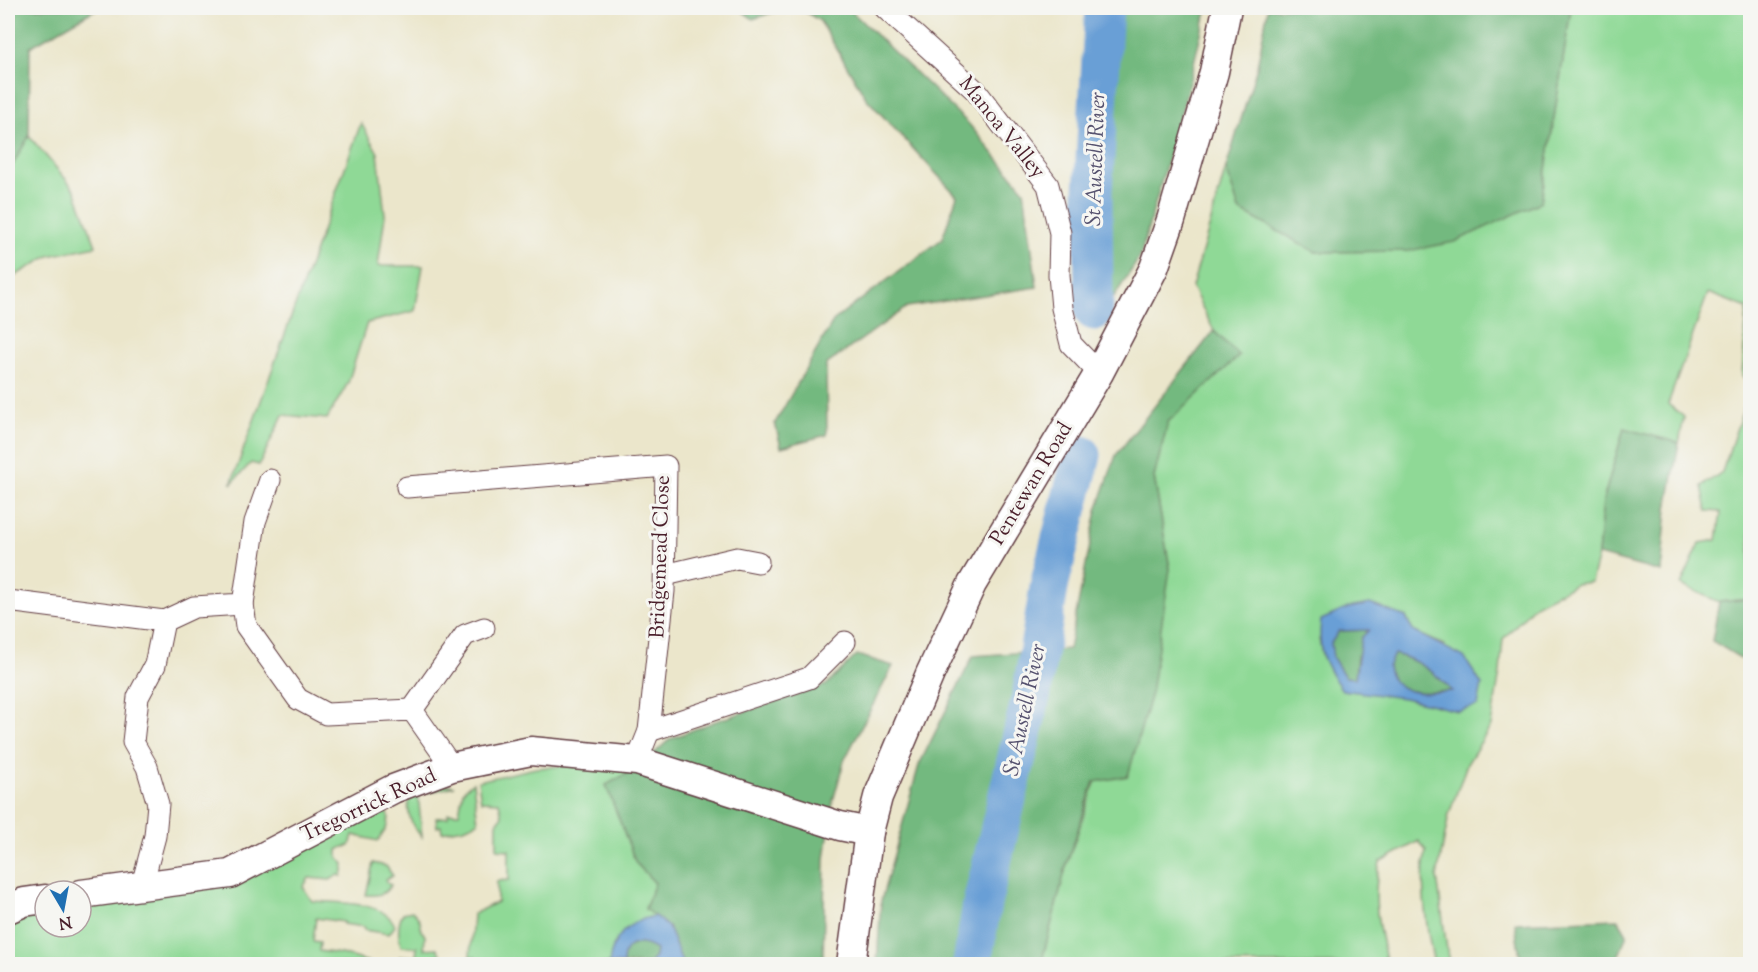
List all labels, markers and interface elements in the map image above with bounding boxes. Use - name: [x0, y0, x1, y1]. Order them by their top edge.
- street label: Manoa Valley: [950, 71, 1052, 186]
- water label: St Austell River: [1079, 91, 1115, 227]
- street label: Pentewan Road: [983, 417, 1081, 551]
- street label: Bridgemead Close: [643, 475, 679, 639]
- water label: St Austell River: [996, 641, 1056, 779]
- street label: Tregorrick Road: [296, 761, 442, 851]
- north arrow: [33, 879, 93, 939]
- text: N: [57, 909, 73, 934]

